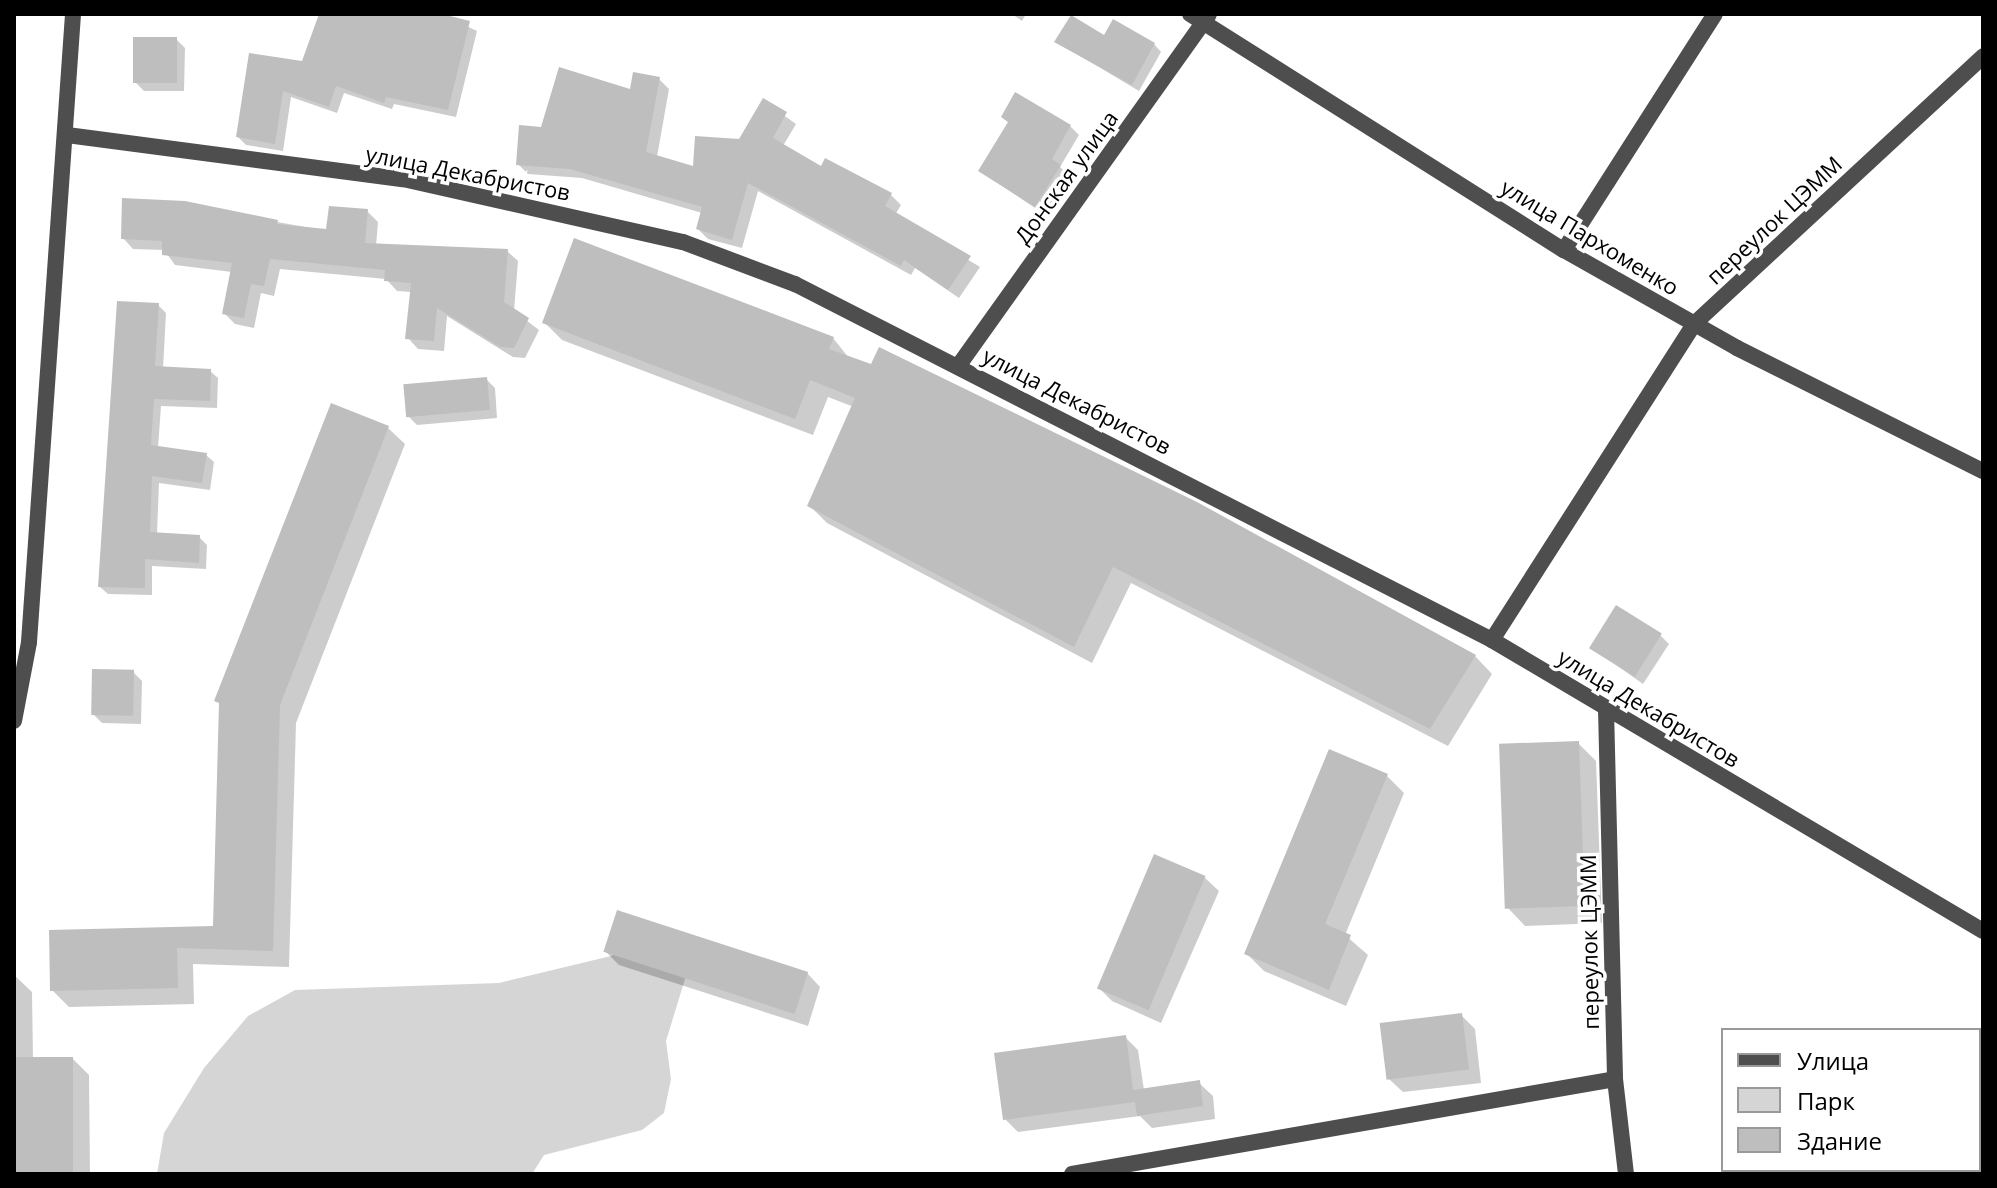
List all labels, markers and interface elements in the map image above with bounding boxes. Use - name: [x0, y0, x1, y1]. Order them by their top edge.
- street label: Донская улица: [1009, 105, 1123, 249]
- street label: улица Декабристов: [364, 140, 572, 206]
- street label: переулок ЦЭММ: [1701, 151, 1847, 289]
- street label: улица Пархоменко: [1496, 173, 1684, 301]
- street label: улица Декабристов: [979, 342, 1175, 460]
- street label: улица Декабристов: [1553, 643, 1745, 773]
- street label: переулок ЦЭММ: [1574, 854, 1604, 1030]
- legend: [1721, 1028, 1981, 1172]
- text: Улица: [1797, 1044, 1869, 1077]
- text: Парк: [1797, 1084, 1855, 1117]
- text: Здание: [1797, 1124, 1882, 1157]

